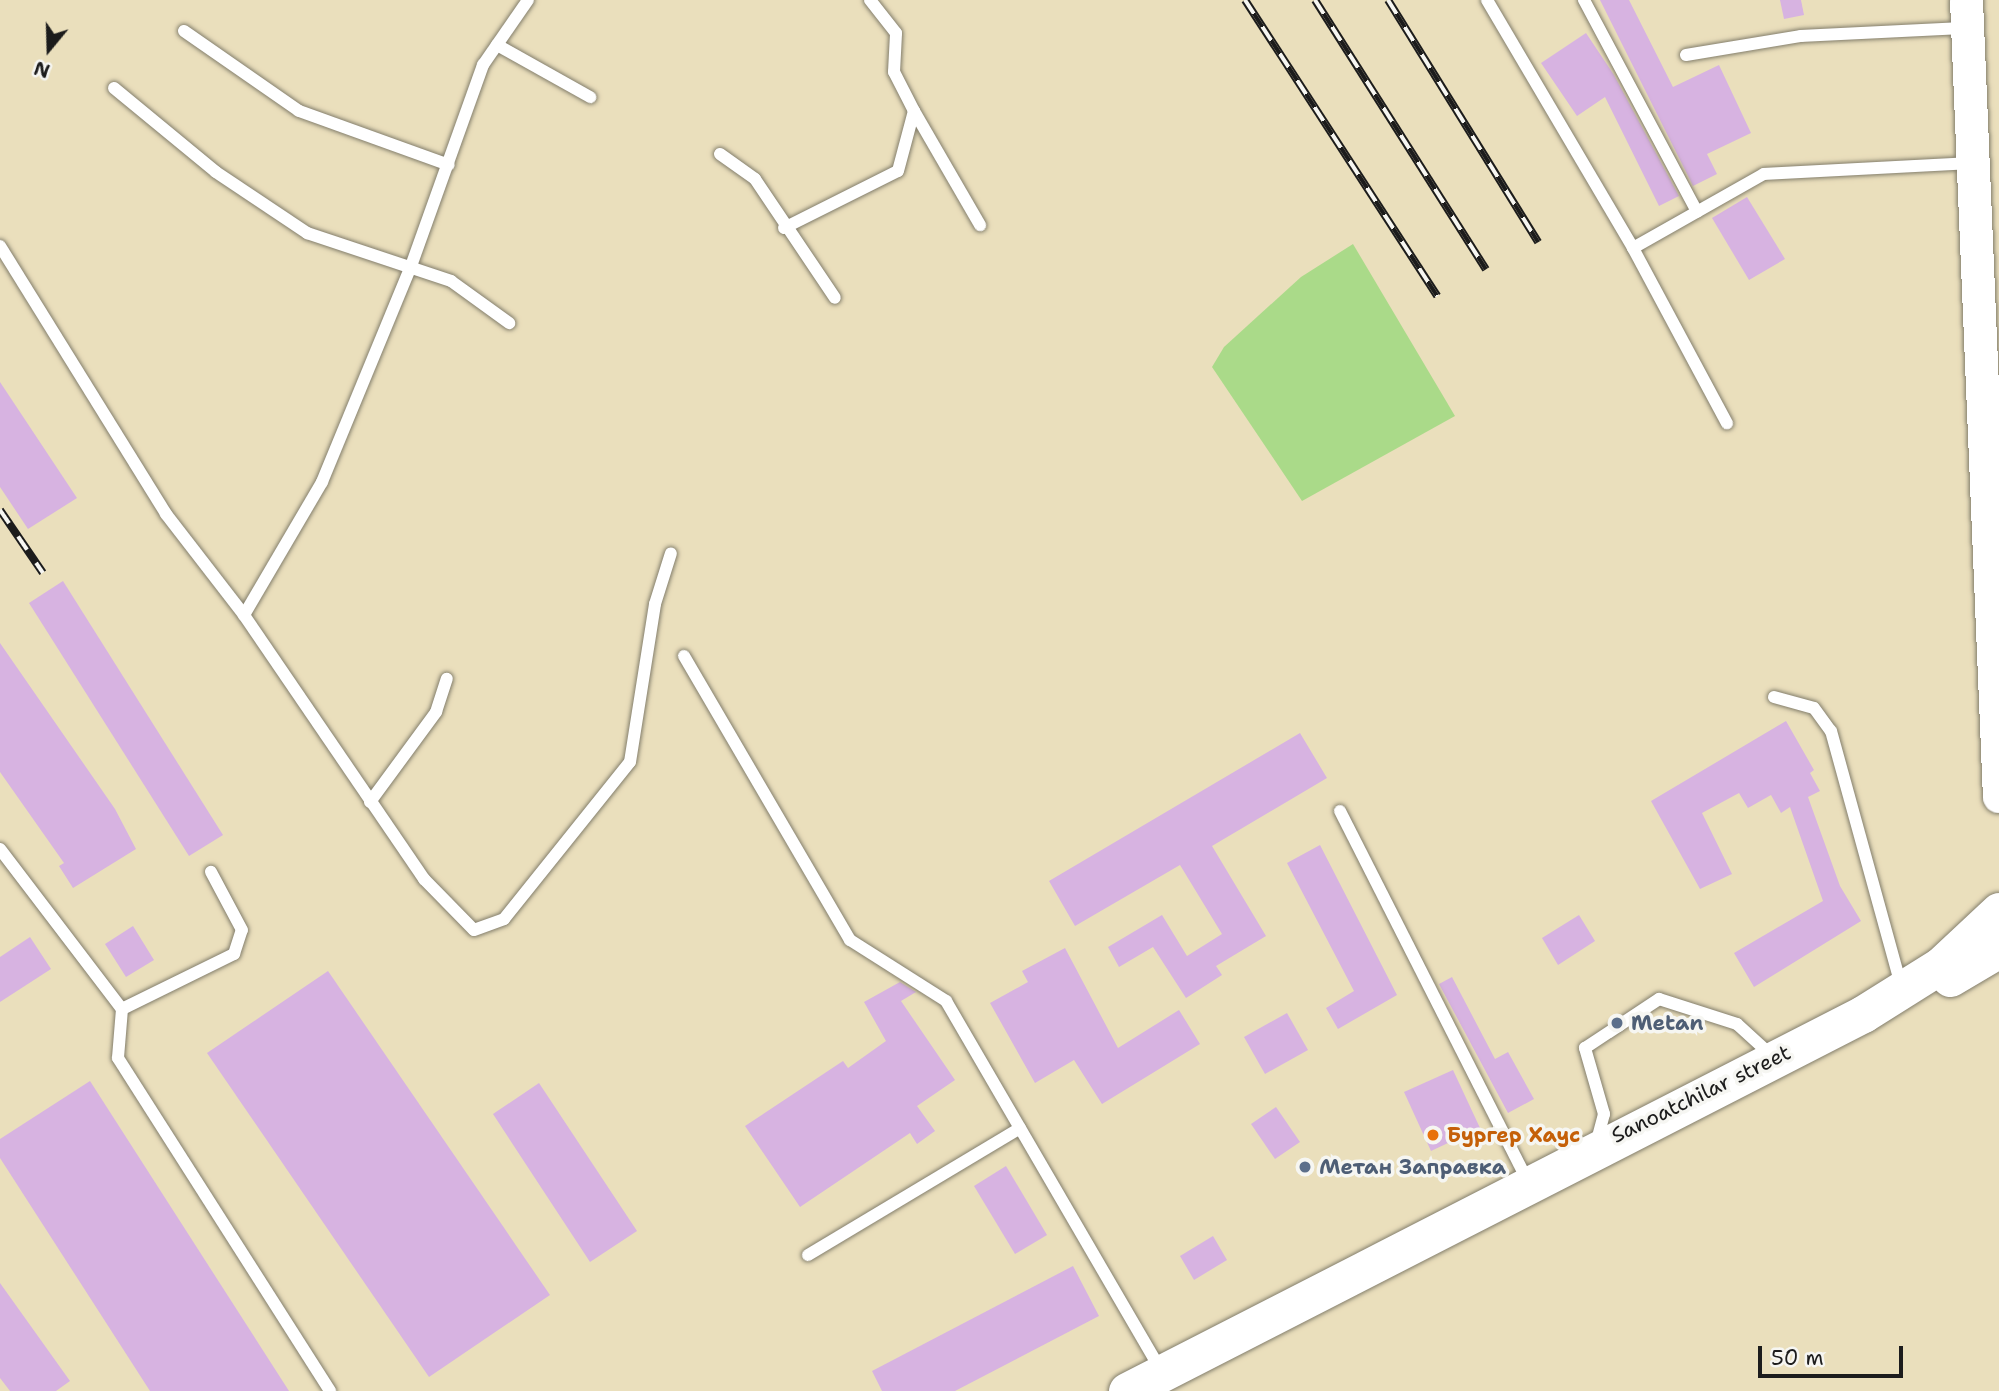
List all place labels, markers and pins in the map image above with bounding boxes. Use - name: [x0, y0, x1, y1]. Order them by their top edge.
- place label: Metan: [1631, 1010, 1703, 1036]
- marker: Metan: [1609, 1015, 1625, 1031]
- place label: Бургер Хаус: [1447, 1122, 1580, 1148]
- marker: Бургер Хаус: [1425, 1127, 1441, 1143]
- place label: Метан Заправка: [1319, 1154, 1506, 1180]
- marker: Метан Заправка: [1297, 1159, 1313, 1175]

